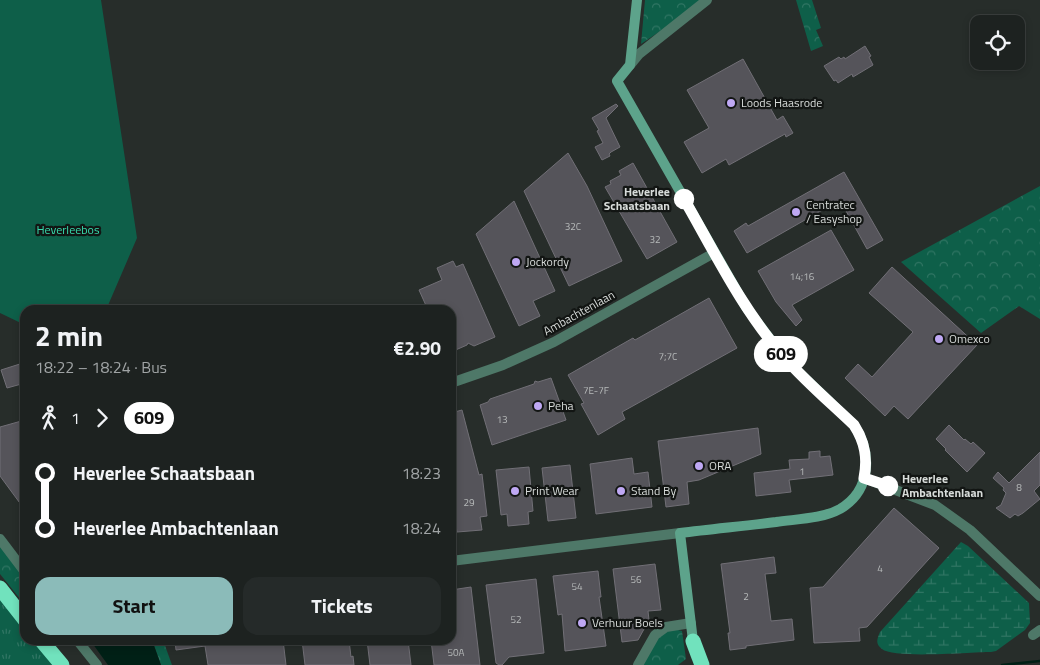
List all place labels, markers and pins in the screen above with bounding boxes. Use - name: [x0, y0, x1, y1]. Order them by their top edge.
- place label: Loods Haasrode: [741, 93, 822, 112]
- marker: Loods Haasrode: [725, 97, 737, 109]
- place label: Heverlee Schaatsbaan: [604, 182, 670, 215]
- marker: Heverlee Schaatsbaan: [674, 189, 694, 209]
- place label: Centratec / Easyshop: [806, 195, 862, 228]
- marker: Centratec / Easyshop: [790, 206, 802, 218]
- place label: Jockordy: [526, 252, 569, 271]
- marker: Jockordy: [510, 256, 522, 268]
- place label: Omexco: [949, 329, 990, 348]
- marker: Omexco: [933, 333, 945, 345]
- place label: Peha: [548, 396, 574, 415]
- marker: Peha: [532, 400, 544, 412]
- place label: ORA: [709, 456, 731, 475]
- marker: ORA: [693, 460, 705, 472]
- place label: Heverlee Ambachtenlaan: [902, 469, 983, 502]
- marker: Heverlee Ambachtenlaan: [878, 476, 898, 496]
- place label: Print Wear: [525, 481, 579, 500]
- place label: Stand By: [631, 481, 676, 500]
- marker: Print Wear: [509, 485, 521, 497]
- marker: Stand By: [615, 485, 627, 497]
- place label: Verhuur Boels: [592, 613, 663, 632]
- marker: Verhuur Boels: [576, 617, 588, 629]

